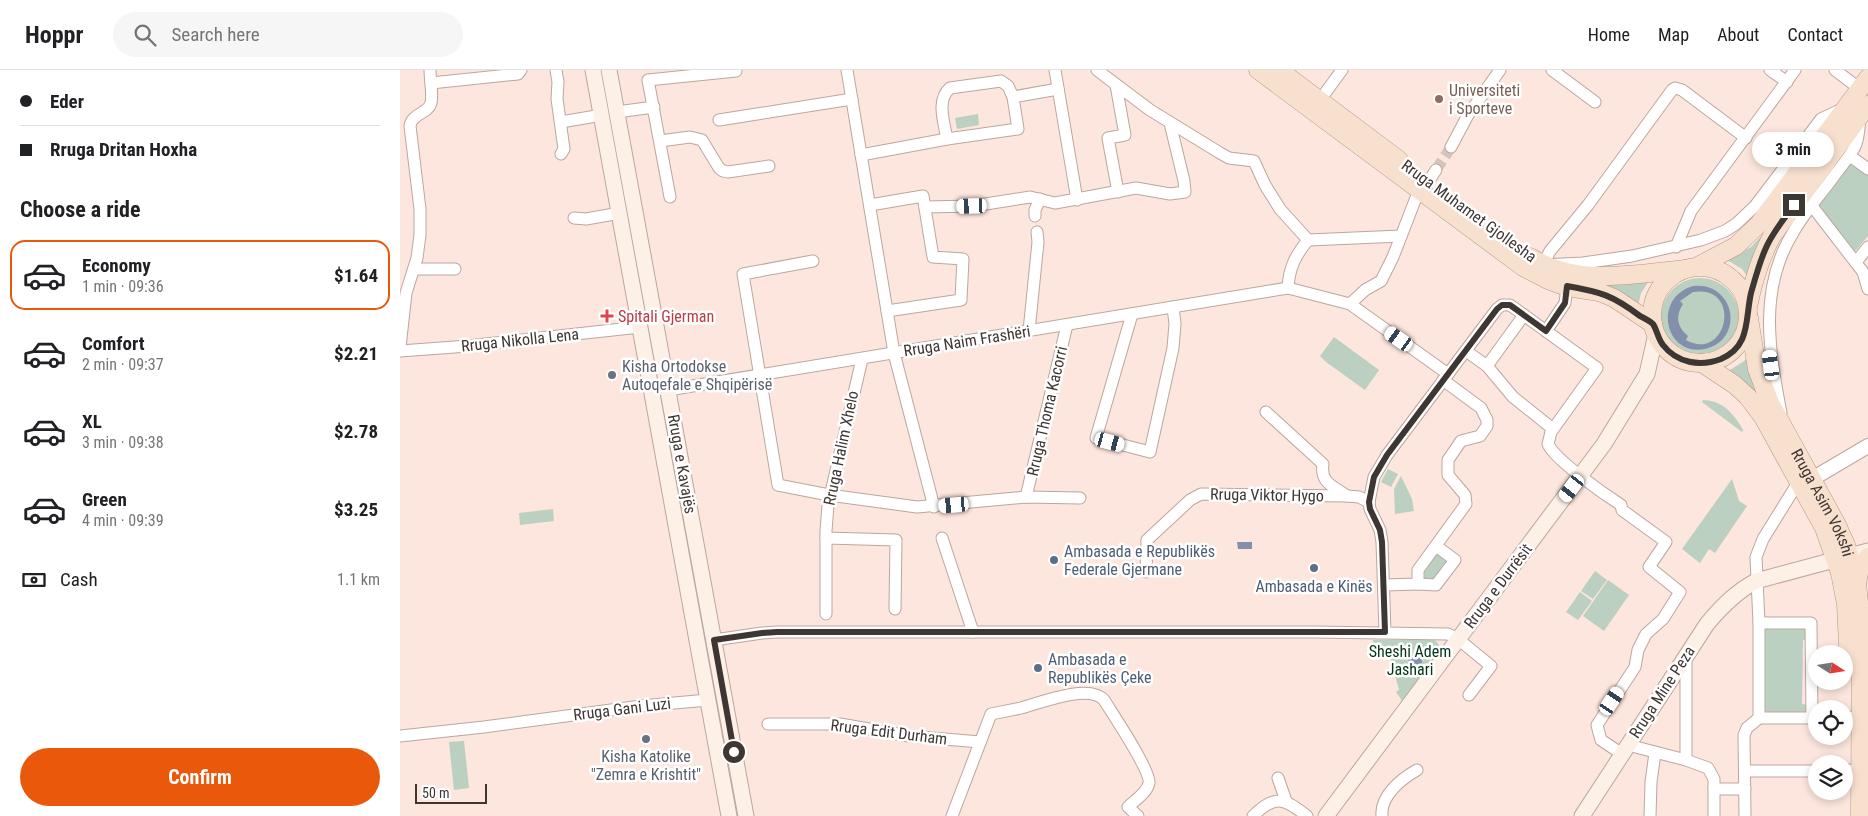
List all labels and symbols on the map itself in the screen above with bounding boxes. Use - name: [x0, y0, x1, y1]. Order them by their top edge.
- place label: Universiteti i Sporteve: [1449, 81, 1520, 118]
- marker: Universiteti i Sporteve: [1433, 93, 1445, 105]
- callout: 3 min: [1753, 132, 1835, 168]
- street label: Rruga Muhamet Gjollesha: [1398, 156, 1540, 266]
- route end: [1783, 194, 1805, 216]
- car: [956, 198, 987, 214]
- place label: Spitali Gjerman: [618, 307, 714, 326]
- marker: Spitali Gjerman: [600, 309, 614, 323]
- street label: Rruga Naim Frashëri: [902, 322, 1032, 360]
- street label: Rruga Nikolla Lena: [460, 324, 580, 356]
- car: [1382, 324, 1415, 354]
- street label: Rruga Thoma Kacorri: [1023, 344, 1071, 478]
- car: [1761, 349, 1780, 381]
- place label: Kisha Ortodokse Autoqefale e Shqipërisë: [622, 357, 772, 394]
- marker: Kisha Ortodokse Autoqefale e Shqipërisë: [606, 369, 618, 381]
- street label: Rruga Halim Xhelo: [820, 389, 862, 507]
- street label: Rruga e Kavajës: [664, 413, 700, 515]
- car: [1093, 431, 1126, 453]
- street label: Rruga Asim Vokshi: [1787, 445, 1858, 558]
- car: [1556, 472, 1587, 504]
- street label: Rruga Viktor Hygo: [1210, 485, 1324, 505]
- car: [938, 496, 969, 514]
- street label: Rruga e Durrësit: [1460, 540, 1536, 632]
- place label: Ambasada e Republikës Federale Gjermane: [1064, 542, 1215, 579]
- marker: Ambasada e Republikës Federale Gjermane: [1048, 554, 1060, 566]
- marker: Ambasada e Kinës: [1308, 562, 1320, 574]
- place label: Ambasada e Kinës: [1255, 577, 1373, 596]
- park label: Sheshi Adem Jashari: [1369, 642, 1451, 679]
- street label: Rruga Mine Peza: [1625, 642, 1699, 742]
- north arrow: [1808, 645, 1852, 690]
- place label: Ambasada e Republikës Çeke: [1048, 650, 1152, 687]
- marker: Ambasada e Republikës Çeke: [1032, 662, 1044, 674]
- car: [1597, 684, 1626, 718]
- street label: Rruga Gani Luzi: [572, 694, 672, 724]
- street label: Rruga Edit Durham: [830, 715, 948, 749]
- marker: Kisha Katolike "Zemra e Krishtit": [640, 733, 652, 745]
- route start: [723, 741, 745, 763]
- place label: Kisha Katolike "Zemra e Krishtit": [591, 747, 701, 784]
- scale bar: [415, 781, 488, 804]

